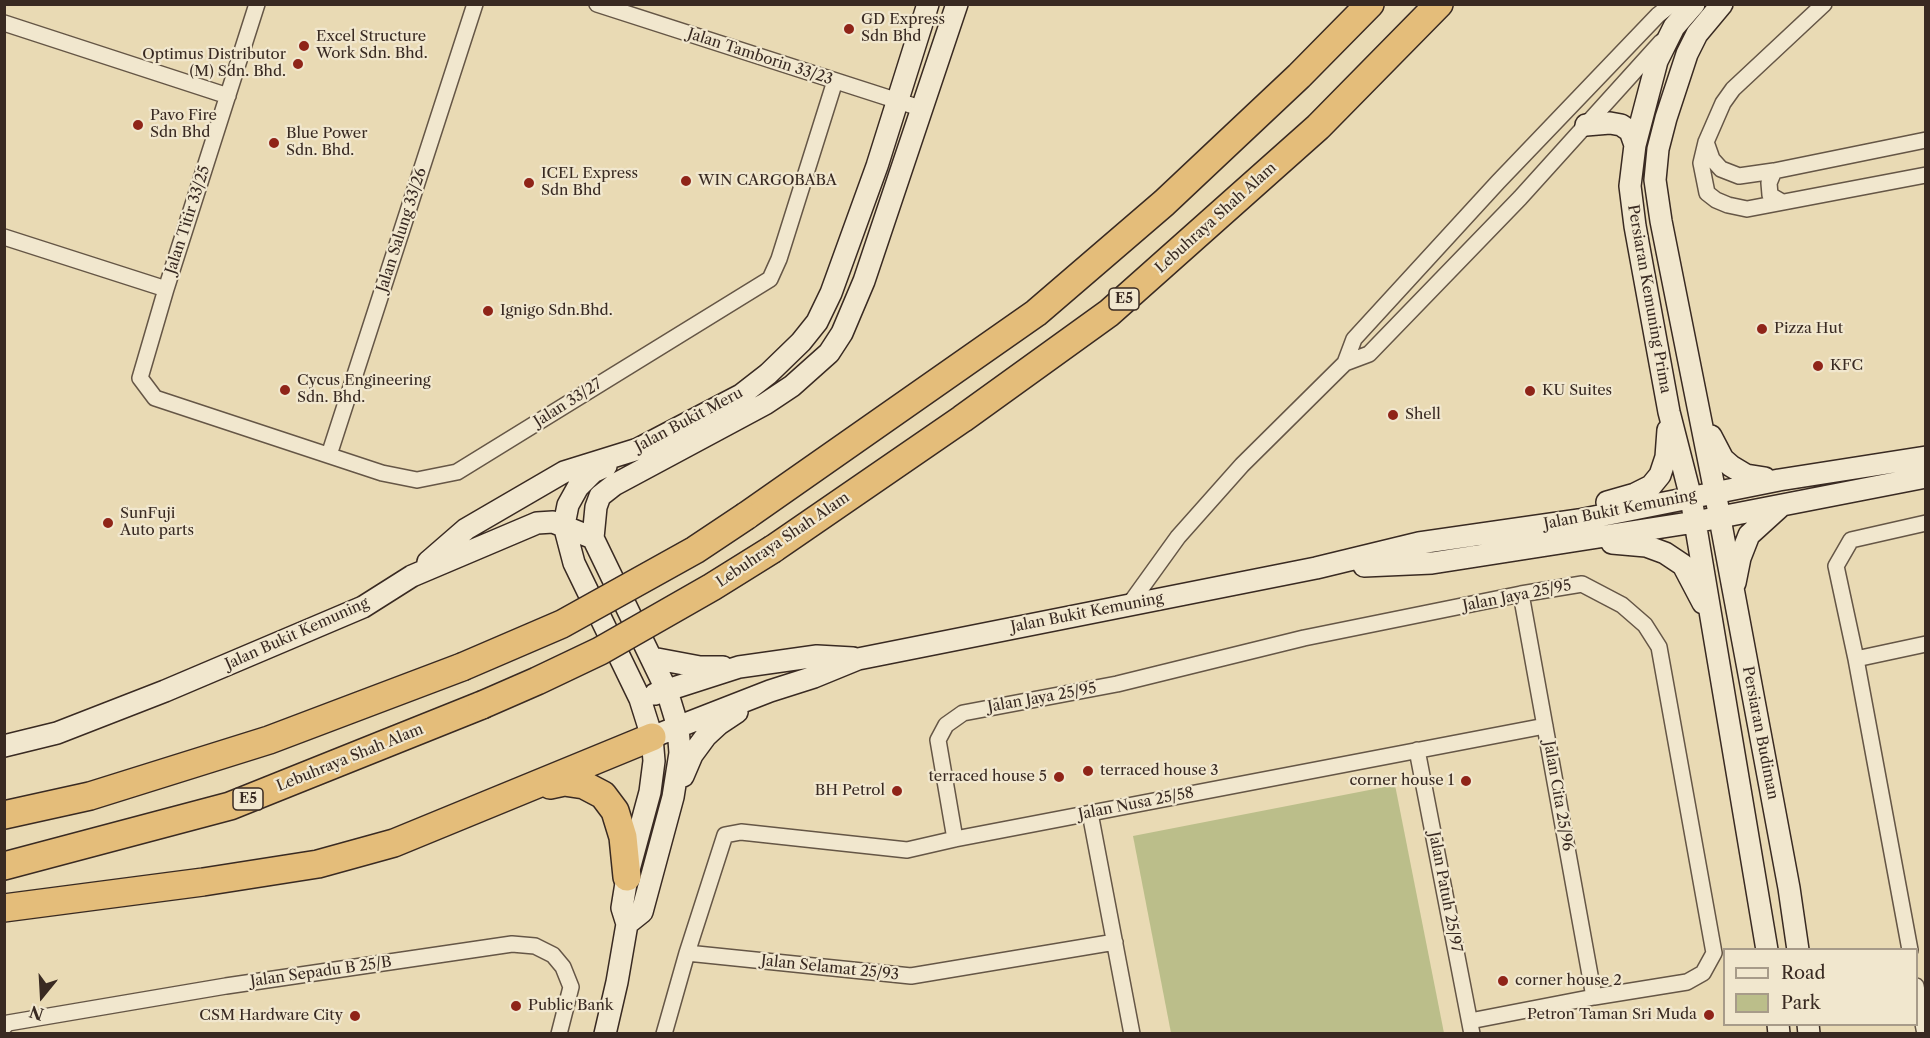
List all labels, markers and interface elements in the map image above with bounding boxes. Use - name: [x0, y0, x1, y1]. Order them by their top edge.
- place label: GD Express Sdn Bhd: [861, 11, 945, 46]
- marker: GD Express Sdn Bhd: [842, 22, 856, 36]
- street label: Jalan Tamborin 33/23: [685, 25, 835, 89]
- place label: Excel Structure Work Sdn. Bhd.: [316, 28, 428, 63]
- marker: Excel Structure Work Sdn. Bhd.: [297, 39, 311, 53]
- place label: Optimus Distributor (M) Sdn. Bhd.: [142, 46, 286, 81]
- marker: Optimus Distributor (M) Sdn. Bhd.: [291, 57, 305, 71]
- place label: Pavo Fire Sdn Bhd: [150, 107, 217, 142]
- marker: Pavo Fire Sdn Bhd: [131, 118, 145, 132]
- place label: Blue Power Sdn. Bhd.: [286, 125, 368, 160]
- marker: Blue Power Sdn. Bhd.: [267, 136, 281, 150]
- street label: Lebuhraya Shah Alam: [1152, 159, 1280, 277]
- street label: Jalan Titir 33/25: [162, 163, 214, 277]
- place label: ICEL Express Sdn Bhd: [541, 165, 638, 200]
- street label: Jalan Salung 33/26: [373, 166, 431, 294]
- place label: WIN CARGOBABA: [698, 172, 837, 190]
- marker: WIN CARGOBABA: [679, 174, 693, 188]
- marker: ICEL Express Sdn Bhd: [522, 176, 536, 190]
- street label: Persiaran Kemuning Prima: [1624, 203, 1674, 395]
- road number: E5: [1109, 288, 1139, 310]
- place label: Ignigo Sdn.Bhd.: [500, 302, 613, 320]
- marker: Ignigo Sdn.Bhd.: [481, 304, 495, 318]
- place label: Pizza Hut: [1774, 320, 1843, 338]
- marker: Pizza Hut: [1755, 322, 1769, 336]
- place label: KFC: [1830, 357, 1863, 375]
- marker: KFC: [1811, 359, 1825, 373]
- place label: Cycus Engineering Sdn. Bhd.: [297, 372, 431, 407]
- street label: Jalan 33/27: [531, 375, 605, 431]
- place label: KU Suites: [1542, 382, 1612, 400]
- marker: Cycus Engineering Sdn. Bhd.: [278, 383, 292, 397]
- street label: Jalan Bukit Meru: [632, 384, 746, 456]
- marker: KU Suites: [1523, 384, 1537, 398]
- place label: Shell: [1405, 406, 1441, 424]
- marker: Shell: [1386, 408, 1400, 422]
- street label: Jalan Bukit Kemuning: [1542, 486, 1698, 534]
- street label: Lebuhraya Shah Alam: [713, 489, 853, 591]
- place label: SunFuji Auto parts: [120, 505, 194, 540]
- marker: SunFuji Auto parts: [101, 516, 115, 530]
- street label: Jalan Jaya 25/95: [1461, 577, 1573, 615]
- street label: Jalan Bukit Kemuning: [1009, 589, 1165, 637]
- street label: Jalan Bukit Kemuning: [222, 594, 372, 674]
- street label: Persiaran Budiman: [1738, 665, 1782, 801]
- street label: Jalan Jaya 25/95: [986, 680, 1098, 716]
- street label: Lebuhraya Shah Alam: [274, 720, 426, 796]
- street label: Jalan Cita 25/96: [1539, 739, 1577, 853]
- place label: terraced house 3: [1100, 762, 1219, 780]
- marker: terraced house 3: [1081, 764, 1095, 778]
- place label: terraced house 5: [929, 768, 1047, 786]
- marker: terraced house 5: [1052, 770, 1066, 784]
- place label: corner house 1: [1349, 772, 1454, 790]
- marker: corner house 1: [1459, 774, 1473, 788]
- place label: BH Petrol: [815, 782, 885, 800]
- marker: BH Petrol: [890, 784, 904, 798]
- street label: Jalan Nusa 25/58: [1077, 784, 1195, 824]
- road number: E5: [233, 788, 263, 810]
- street label: Jalan Patuh 25/97: [1424, 830, 1466, 954]
- legend: [1723, 948, 1918, 1026]
- street label: Jalan Selamat 25/93: [760, 952, 900, 984]
- street label: Jalan Sepadu B 25/B: [249, 953, 393, 991]
- text: Road: [1781, 962, 1826, 984]
- north arrow: [12, 966, 72, 1026]
- place label: corner house 2: [1515, 972, 1622, 990]
- marker: corner house 2: [1496, 974, 1510, 988]
- text: Park: [1781, 992, 1820, 1014]
- place label: Public Bank: [528, 997, 614, 1015]
- marker: Public Bank: [509, 999, 523, 1013]
- text: N: [27, 1001, 46, 1025]
- place label: Petron Taman Sri Muda: [1527, 1006, 1697, 1024]
- place label: CSM Hardware City: [199, 1007, 343, 1025]
- marker: Petron Taman Sri Muda: [1702, 1008, 1716, 1022]
- marker: CSM Hardware City: [348, 1009, 362, 1023]

